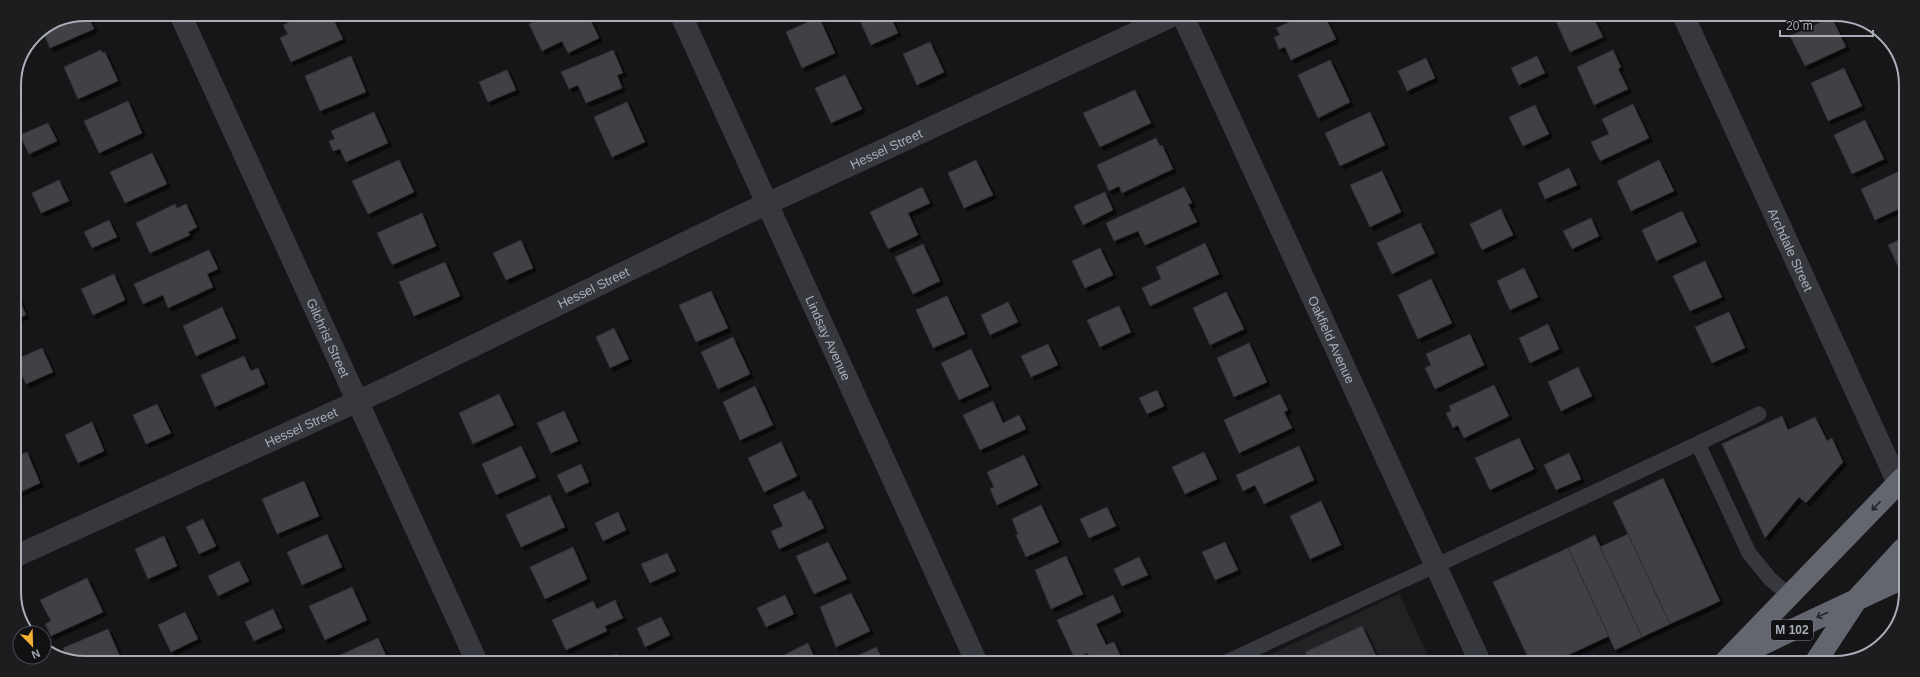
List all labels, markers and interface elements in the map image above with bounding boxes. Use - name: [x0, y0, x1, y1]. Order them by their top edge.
- scale bar: [1780, 12, 1873, 38]
- text: 20 m: [1786, 19, 1813, 33]
- street label: Hessel Street: [848, 126, 925, 172]
- street label: Archdale Street: [1765, 206, 1816, 294]
- street label: Hessel Street: [555, 264, 632, 312]
- street label: Lindsay Avenue: [802, 293, 854, 383]
- street label: Oakfield Avenue: [1305, 294, 1358, 386]
- street label: Gilchrist Street: [303, 296, 353, 380]
- street label: Hessel Street: [262, 404, 340, 450]
- one-way arrow: [1872, 501, 1881, 511]
- one-way arrow: [1816, 612, 1828, 619]
- road number: M 102: [1771, 620, 1813, 640]
- north arrow: [12, 625, 52, 665]
- text: N: [30, 647, 42, 661]

